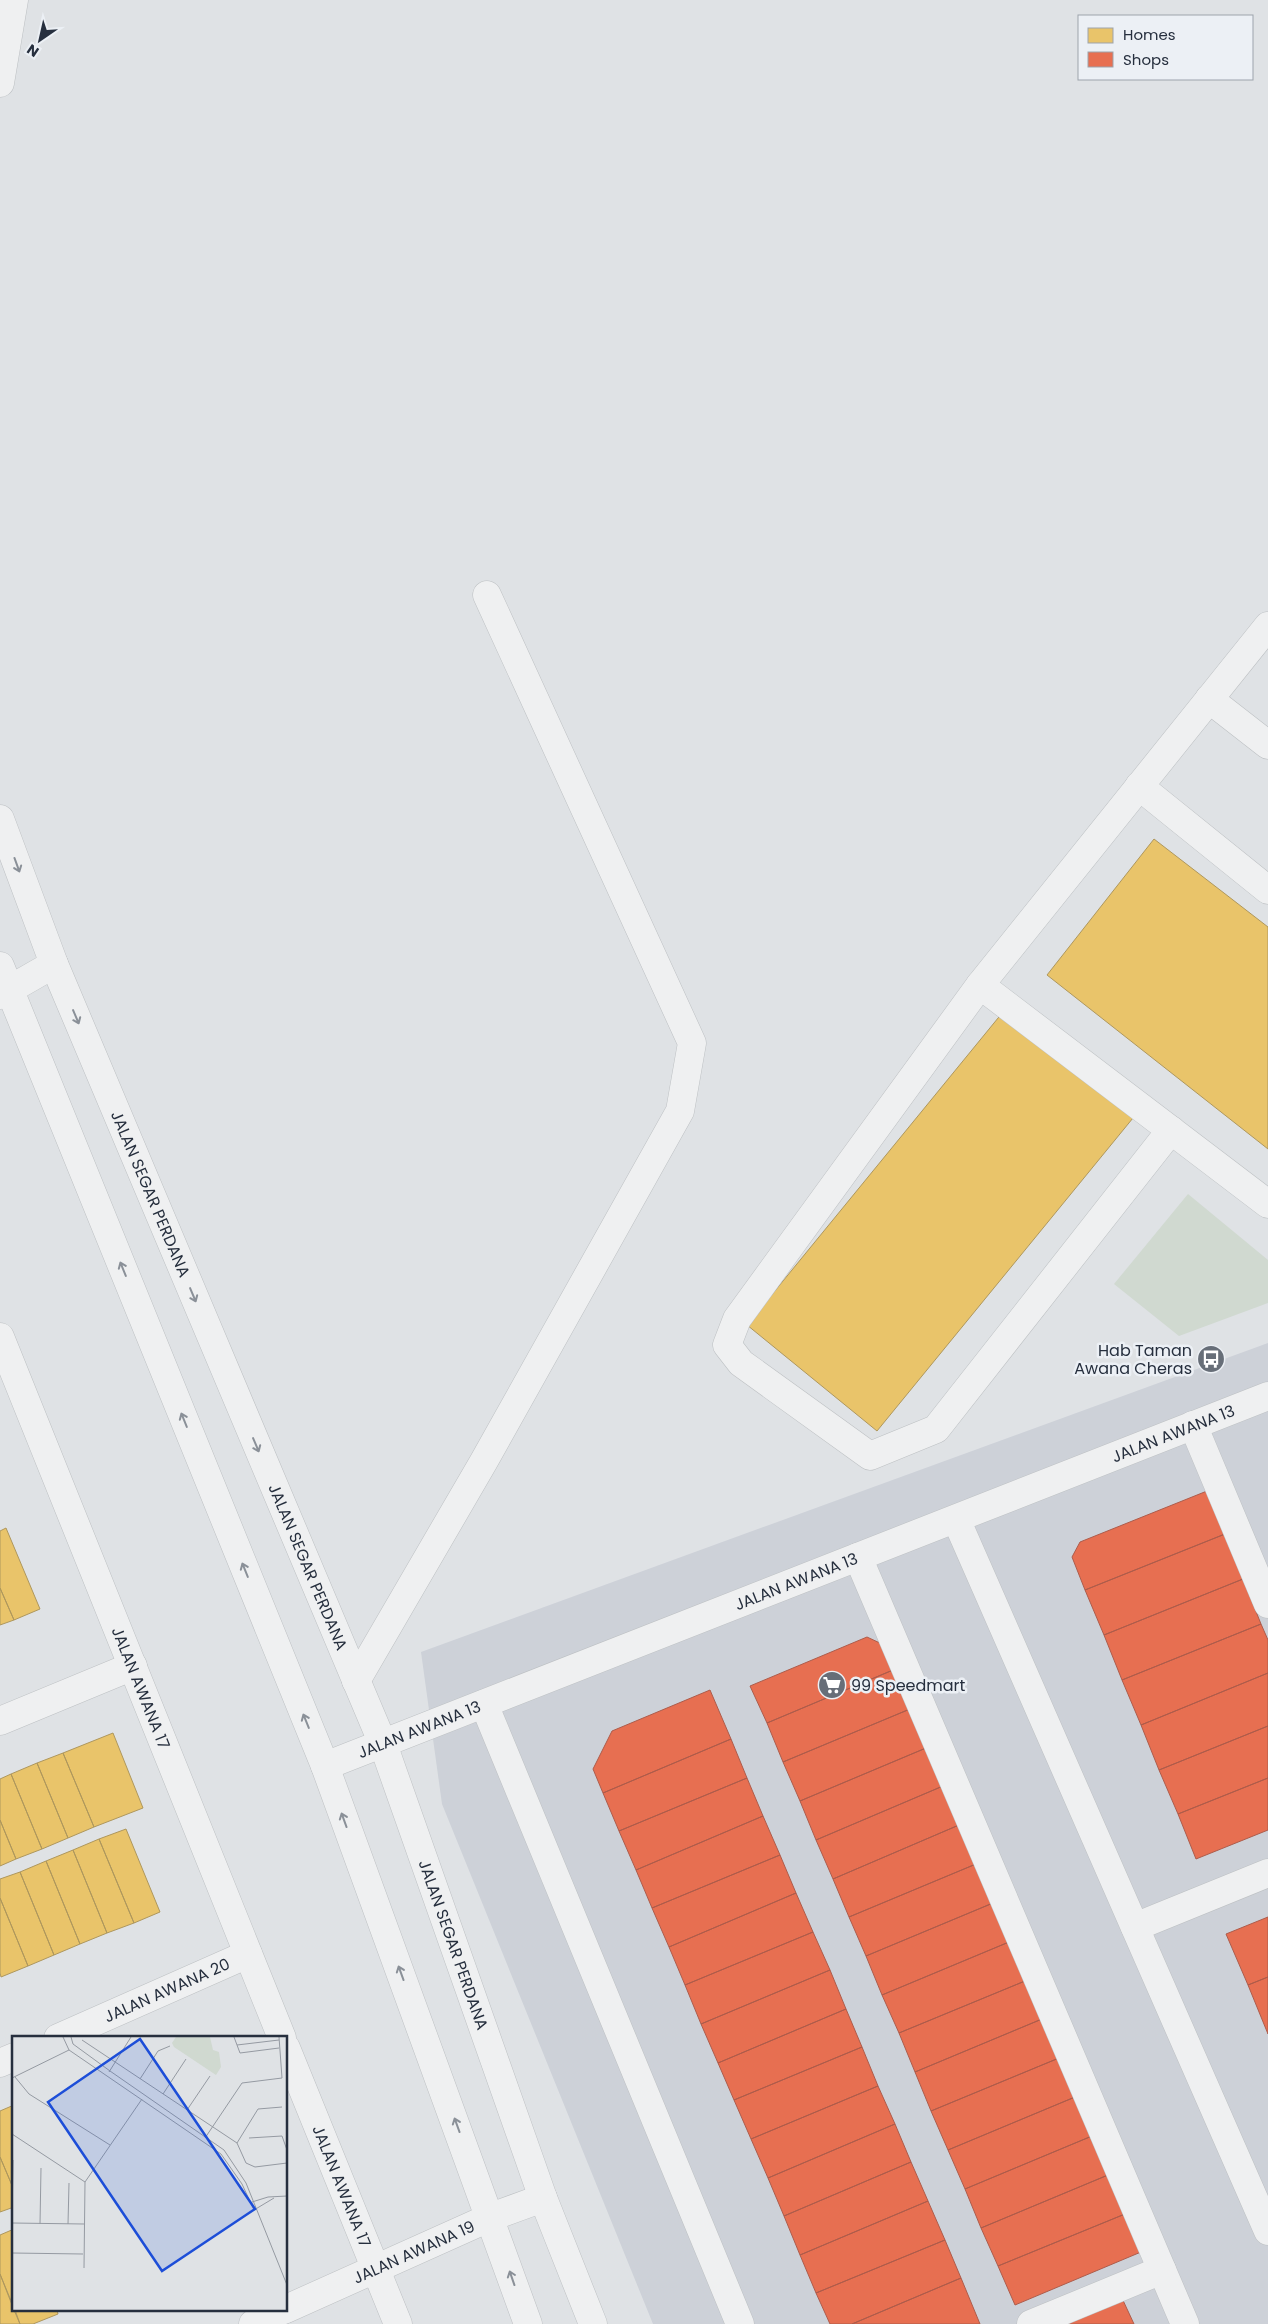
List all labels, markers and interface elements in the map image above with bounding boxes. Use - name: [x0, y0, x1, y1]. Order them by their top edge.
- north arrow: [15, 15, 65, 65]
- legend: [1078, 15, 1253, 80]
- text: Homes: [1123, 24, 1176, 45]
- text: N: [23, 40, 43, 62]
- text: Shops: [1123, 49, 1169, 70]
- one-way arrow: [13, 857, 22, 872]
- one-way arrow: [71, 1009, 81, 1024]
- street label: JALAN SEGAR PERDANA: [106, 1107, 196, 1281]
- one-way arrow: [118, 1262, 128, 1277]
- one-way arrow: [189, 1287, 199, 1302]
- place label: Hab Taman Awana Cheras: [1074, 1339, 1192, 1380]
- bus stop icon: Hab Taman Awana Cheras: [1196, 1344, 1226, 1374]
- street label: JALAN AWANA 13: [1108, 1399, 1238, 1468]
- one-way arrow: [179, 1413, 189, 1428]
- one-way arrow: [252, 1437, 262, 1452]
- street label: JALAN SEGAR PERDANA: [263, 1480, 354, 1654]
- street label: JALAN AWANA 13: [731, 1547, 861, 1616]
- one-way arrow: [240, 1563, 249, 1578]
- street label: JALAN AWANA 17: [106, 1623, 176, 1752]
- supermarket icon: 99 Speedmart: [817, 1670, 847, 1700]
- place label: 99 Speedmart: [851, 1674, 966, 1697]
- street label: JALAN AWANA 13: [354, 1695, 484, 1764]
- one-way arrow: [301, 1714, 311, 1729]
- one-way arrow: [339, 1813, 348, 1828]
- street label: JALAN SEGAR PERDANA: [413, 1856, 494, 2033]
- street label: JALAN AWANA 20: [100, 1952, 233, 2028]
- one-way arrow: [396, 1966, 405, 1981]
- inset map: [12, 2036, 288, 2312]
- one-way arrow: [452, 2118, 461, 2133]
- street label: JALAN AWANA 17: [307, 2122, 377, 2251]
- street label: JALAN AWANA 19: [349, 2214, 478, 2289]
- one-way arrow: [507, 2271, 516, 2286]

